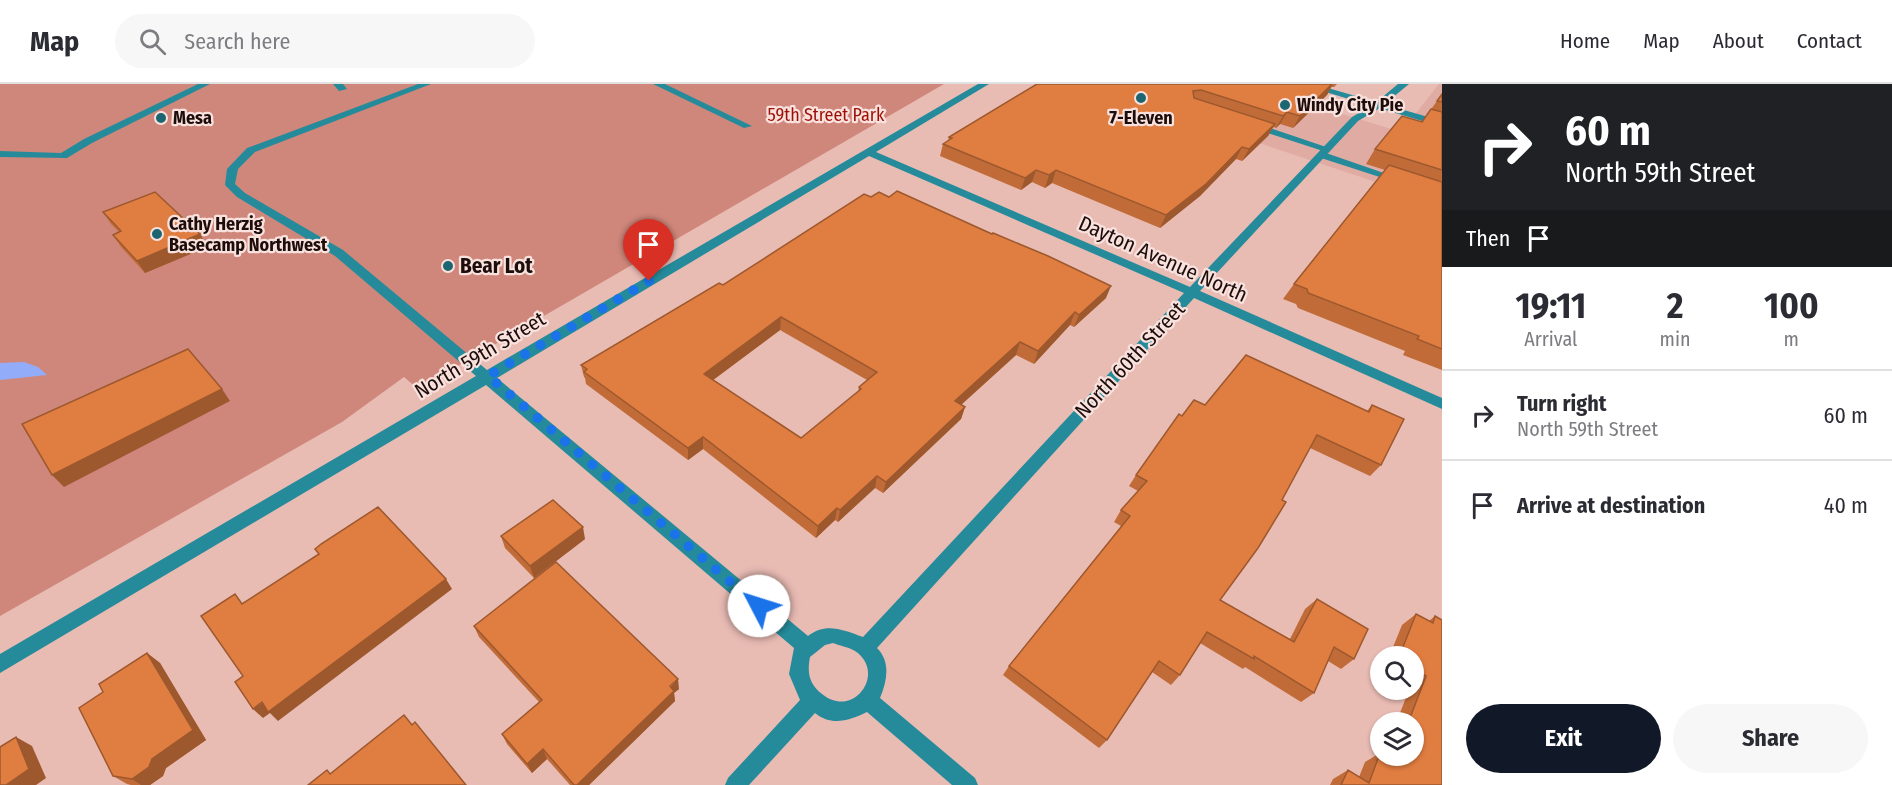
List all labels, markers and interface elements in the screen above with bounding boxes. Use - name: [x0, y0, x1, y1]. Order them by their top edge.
- search box: [115, 14, 535, 68]
- text: Map: [30, 25, 79, 58]
- icon: search: [136, 25, 169, 58]
- text: Search here: [184, 28, 290, 55]
- text: Home: [1560, 28, 1610, 54]
- text: Map: [1643, 28, 1680, 54]
- text: About: [1713, 28, 1764, 54]
- text: Contact: [1797, 28, 1862, 54]
- marker: 7-Eleven: [1134, 91, 1148, 105]
- place label: Windy City Pie: [1297, 94, 1403, 116]
- marker: Windy City Pie: [1278, 98, 1292, 112]
- park label: 59th Street Park: [768, 104, 885, 126]
- text: 60 m: [1565, 106, 1651, 156]
- place label: Mesa: [173, 107, 212, 129]
- place label: 7-Eleven: [1109, 107, 1173, 129]
- icon: right: [1466, 108, 1544, 186]
- marker: Mesa: [154, 111, 168, 125]
- text: North 59th Street: [1565, 157, 1755, 189]
- street label: Dayton Avenue North: [1075, 210, 1251, 308]
- place label: Cathy Herzig Basecamp Northwest: [169, 213, 328, 256]
- pin: [623, 219, 674, 281]
- icon: arrive: [1522, 222, 1555, 255]
- text: Then: [1466, 225, 1510, 252]
- marker: Cathy Herzig Basecamp Northwest: [150, 227, 164, 241]
- icon: arrive: [632, 228, 665, 261]
- place label: Bear Lot: [460, 253, 533, 279]
- marker: Bear Lot: [441, 259, 455, 273]
- text: 19:11: [1515, 284, 1586, 328]
- text: 2: [1667, 284, 1683, 328]
- text: 100: [1764, 284, 1819, 328]
- street label: North 60th Street: [1069, 296, 1191, 424]
- street label: North 59th Street: [410, 306, 550, 404]
- text: Arrival: [1524, 327, 1577, 351]
- text: min: [1660, 327, 1691, 351]
- text: m: [1784, 327, 1799, 351]
- text: Turn right: [1517, 390, 1606, 417]
- icon: right: [1466, 399, 1499, 432]
- text: 60 m: [1824, 402, 1868, 429]
- text: North 59th Street: [1517, 417, 1658, 441]
- icon: arrive: [1466, 489, 1499, 522]
- text: Arrive at destination: [1517, 492, 1705, 519]
- text: 40 m: [1824, 492, 1868, 519]
- position arrow: [727, 574, 791, 638]
- map controls: [1370, 646, 1424, 766]
- button: search: [1370, 646, 1424, 700]
- button: Exit: [1466, 704, 1661, 773]
- button: Share: [1673, 704, 1868, 773]
- button: layers: [1370, 712, 1424, 766]

